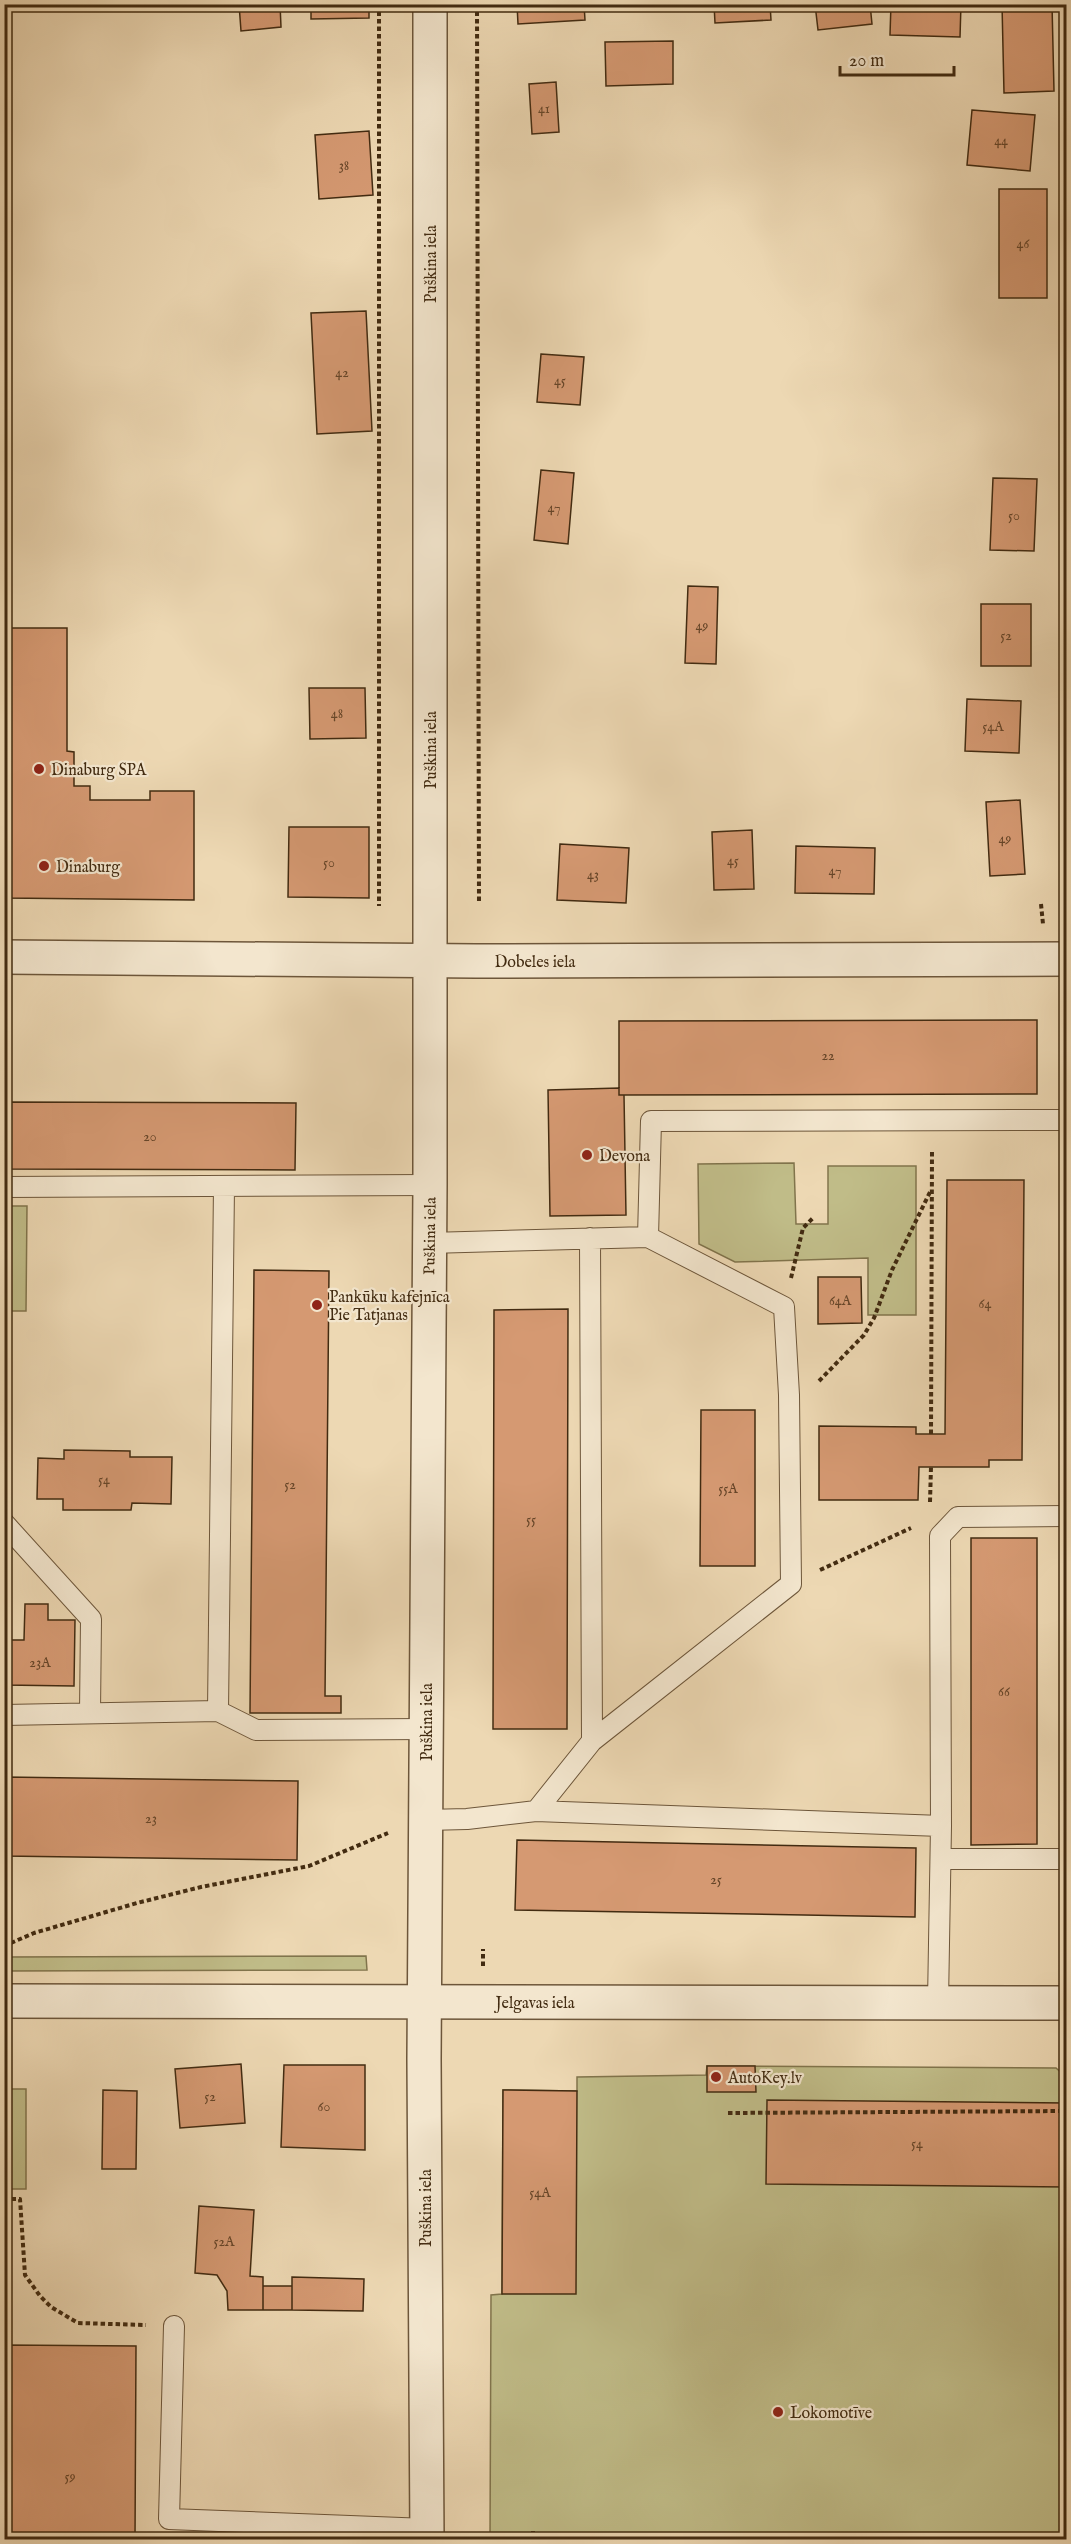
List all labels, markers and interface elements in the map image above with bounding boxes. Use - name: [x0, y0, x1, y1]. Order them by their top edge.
- scale bar: [840, 39, 954, 77]
- text: 20 m: [849, 50, 884, 73]
- house number: 41: [538, 100, 550, 118]
- house number: 44: [994, 132, 1008, 150]
- house number: 38: [339, 157, 349, 175]
- street label: Puškina iela: [422, 225, 442, 303]
- house number: 46: [1017, 235, 1030, 253]
- house number: 42: [335, 364, 349, 382]
- house number: 45: [554, 372, 566, 390]
- house number: 47: [548, 499, 560, 517]
- house number: 50: [1008, 507, 1020, 525]
- house number: 49: [696, 617, 708, 635]
- house number: 52: [1000, 627, 1012, 645]
- house number: 48: [331, 705, 343, 723]
- street label: Puškina iela: [422, 711, 442, 789]
- house number: 54A: [982, 718, 1004, 736]
- place label: Dinaburg SPA: [51, 761, 147, 781]
- marker: Dinaburg SPA: [32, 762, 46, 776]
- house number: 49: [999, 830, 1011, 848]
- house number: 45: [727, 852, 739, 870]
- house number: 50: [323, 854, 335, 872]
- place label: Dinaburg: [56, 858, 120, 878]
- marker: Dinaburg: [37, 859, 51, 873]
- house number: 47: [829, 862, 841, 880]
- house number: 43: [587, 866, 599, 884]
- street label: Dobeles iela: [495, 953, 576, 973]
- house number: 22: [821, 1047, 835, 1065]
- house number: 20: [143, 1128, 157, 1146]
- place label: Devona: [599, 1147, 650, 1167]
- marker: Devona: [580, 1148, 594, 1162]
- street label: Puškina iela: [420, 1197, 442, 1275]
- place label: Pankūku kafejnīca Pie Tatjanas: [329, 1288, 450, 1326]
- house number: 64A: [829, 1292, 852, 1310]
- house number: 64: [979, 1295, 992, 1313]
- marker: Pankūku kafejnīca Pie Tatjanas: [310, 1298, 324, 1312]
- house number: 54: [98, 1471, 110, 1489]
- house number: 52: [284, 1476, 296, 1494]
- house number: 55A: [718, 1480, 738, 1498]
- house number: 55: [526, 1511, 536, 1529]
- house number: 23A: [29, 1654, 51, 1672]
- street label: Puškina iela: [418, 1683, 438, 1761]
- house number: 66: [998, 1683, 1011, 1701]
- house number: 23: [145, 1810, 157, 1828]
- house number: 25: [710, 1871, 722, 1889]
- street label: Jelgavas iela: [493, 1994, 575, 2014]
- place label: AutoKey.lv: [727, 2069, 803, 2089]
- marker: AutoKey.lv: [709, 2070, 723, 2084]
- house number: 52: [204, 2088, 216, 2106]
- house number: 60: [318, 2098, 331, 2116]
- house number: 54: [911, 2135, 923, 2153]
- street label: Puškina iela: [417, 2169, 437, 2247]
- house number: 54A: [529, 2184, 551, 2202]
- house number: 52A: [213, 2233, 235, 2251]
- place label: Lokomotīve: [790, 2404, 872, 2424]
- marker: Lokomotīve: [771, 2405, 785, 2419]
- house number: 59: [64, 2468, 76, 2486]

